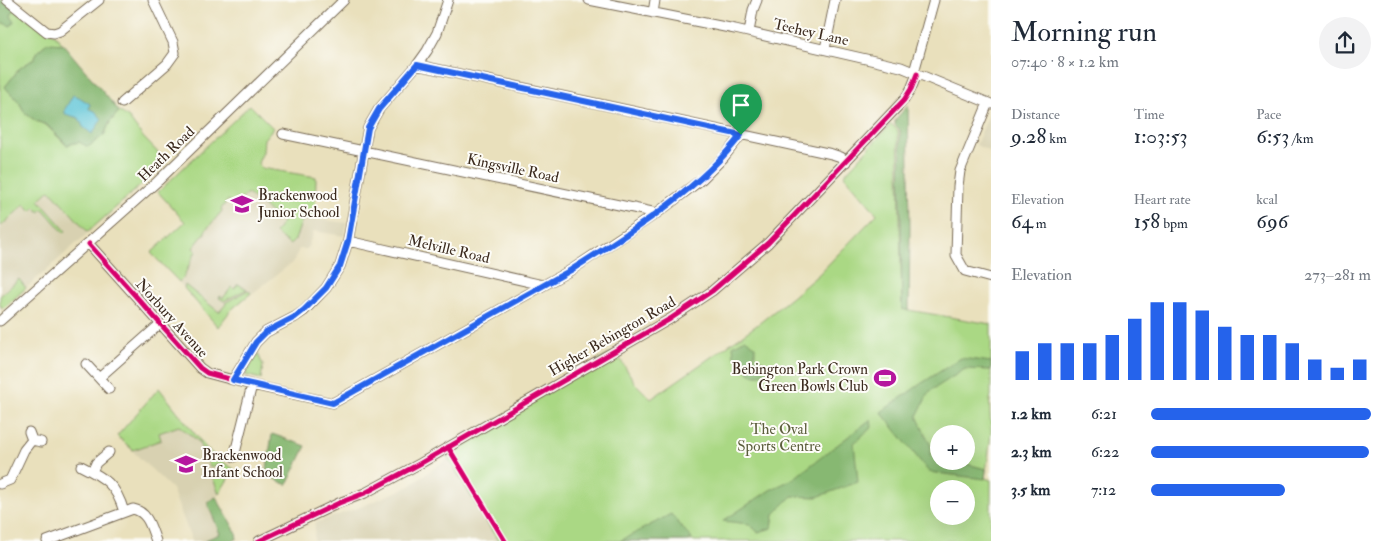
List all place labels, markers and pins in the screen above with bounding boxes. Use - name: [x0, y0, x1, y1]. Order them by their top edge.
- pin: [720, 84, 762, 135]
- place label: Brackenwood Junior School: [257, 186, 340, 223]
- school or university icon: Brackenwood Junior School: [229, 191, 255, 217]
- place label: Bebington Park Crown Green Bowls Club: [732, 360, 868, 396]
- sports icon: Bebington Park Crown Green Bowls Club: [872, 365, 898, 391]
- place label: Brackenwood Infant School: [202, 446, 283, 482]
- school or university icon: Brackenwood Infant School: [173, 451, 199, 477]

